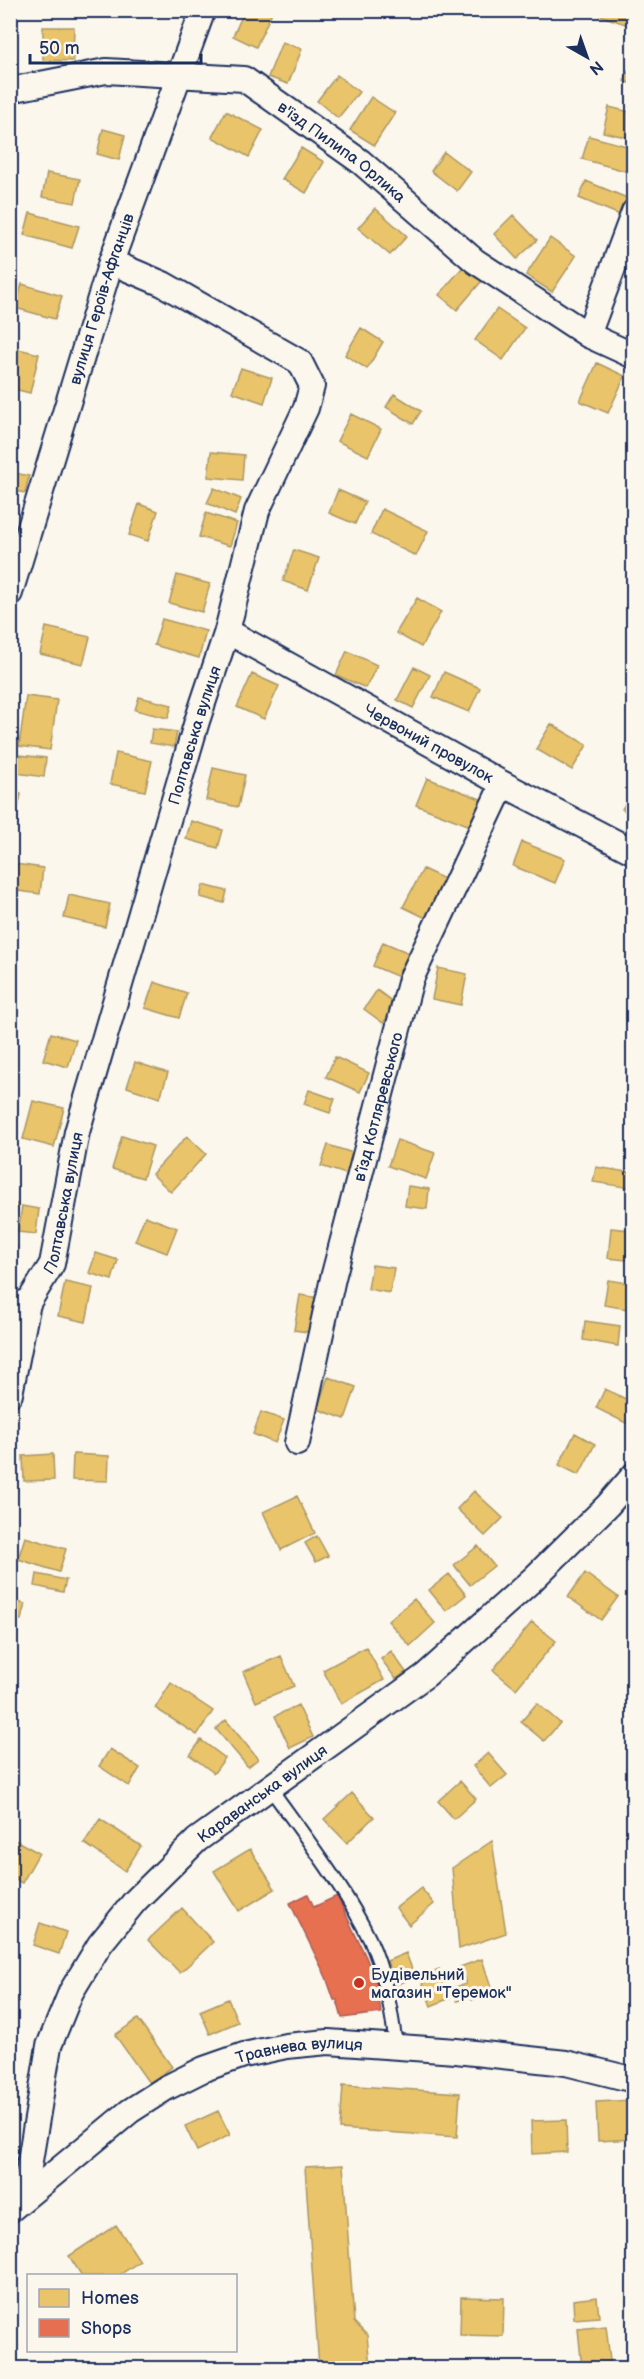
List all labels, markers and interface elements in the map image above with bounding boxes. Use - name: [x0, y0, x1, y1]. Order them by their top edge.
- scale bar: [30, 27, 201, 65]
- north arrow: [557, 27, 617, 87]
- text: 50 m: [39, 38, 80, 59]
- text: N: [585, 56, 606, 78]
- street label: в'їзд Пилипа Орлика: [274, 98, 409, 208]
- street label: вулиця Героїв-Афганців: [66, 210, 139, 387]
- street label: Полтавська вулиця: [165, 664, 226, 807]
- street label: Червоний провулок: [360, 701, 497, 788]
- street label: в’їзд Котляревського: [351, 1030, 408, 1184]
- street label: Полтавська вулиця: [40, 1130, 88, 1278]
- street label: Караванська вулиця: [194, 1741, 331, 1847]
- place label: Будівельний магазин "Теремок": [371, 1966, 512, 2003]
- marker: Будівельний магазин "Теремок": [352, 1976, 366, 1990]
- street label: Травнева вулиця: [233, 2034, 364, 2068]
- legend: [27, 2274, 237, 2352]
- text: Homes: [81, 2288, 139, 2309]
- text: Shops: [81, 2318, 132, 2339]

